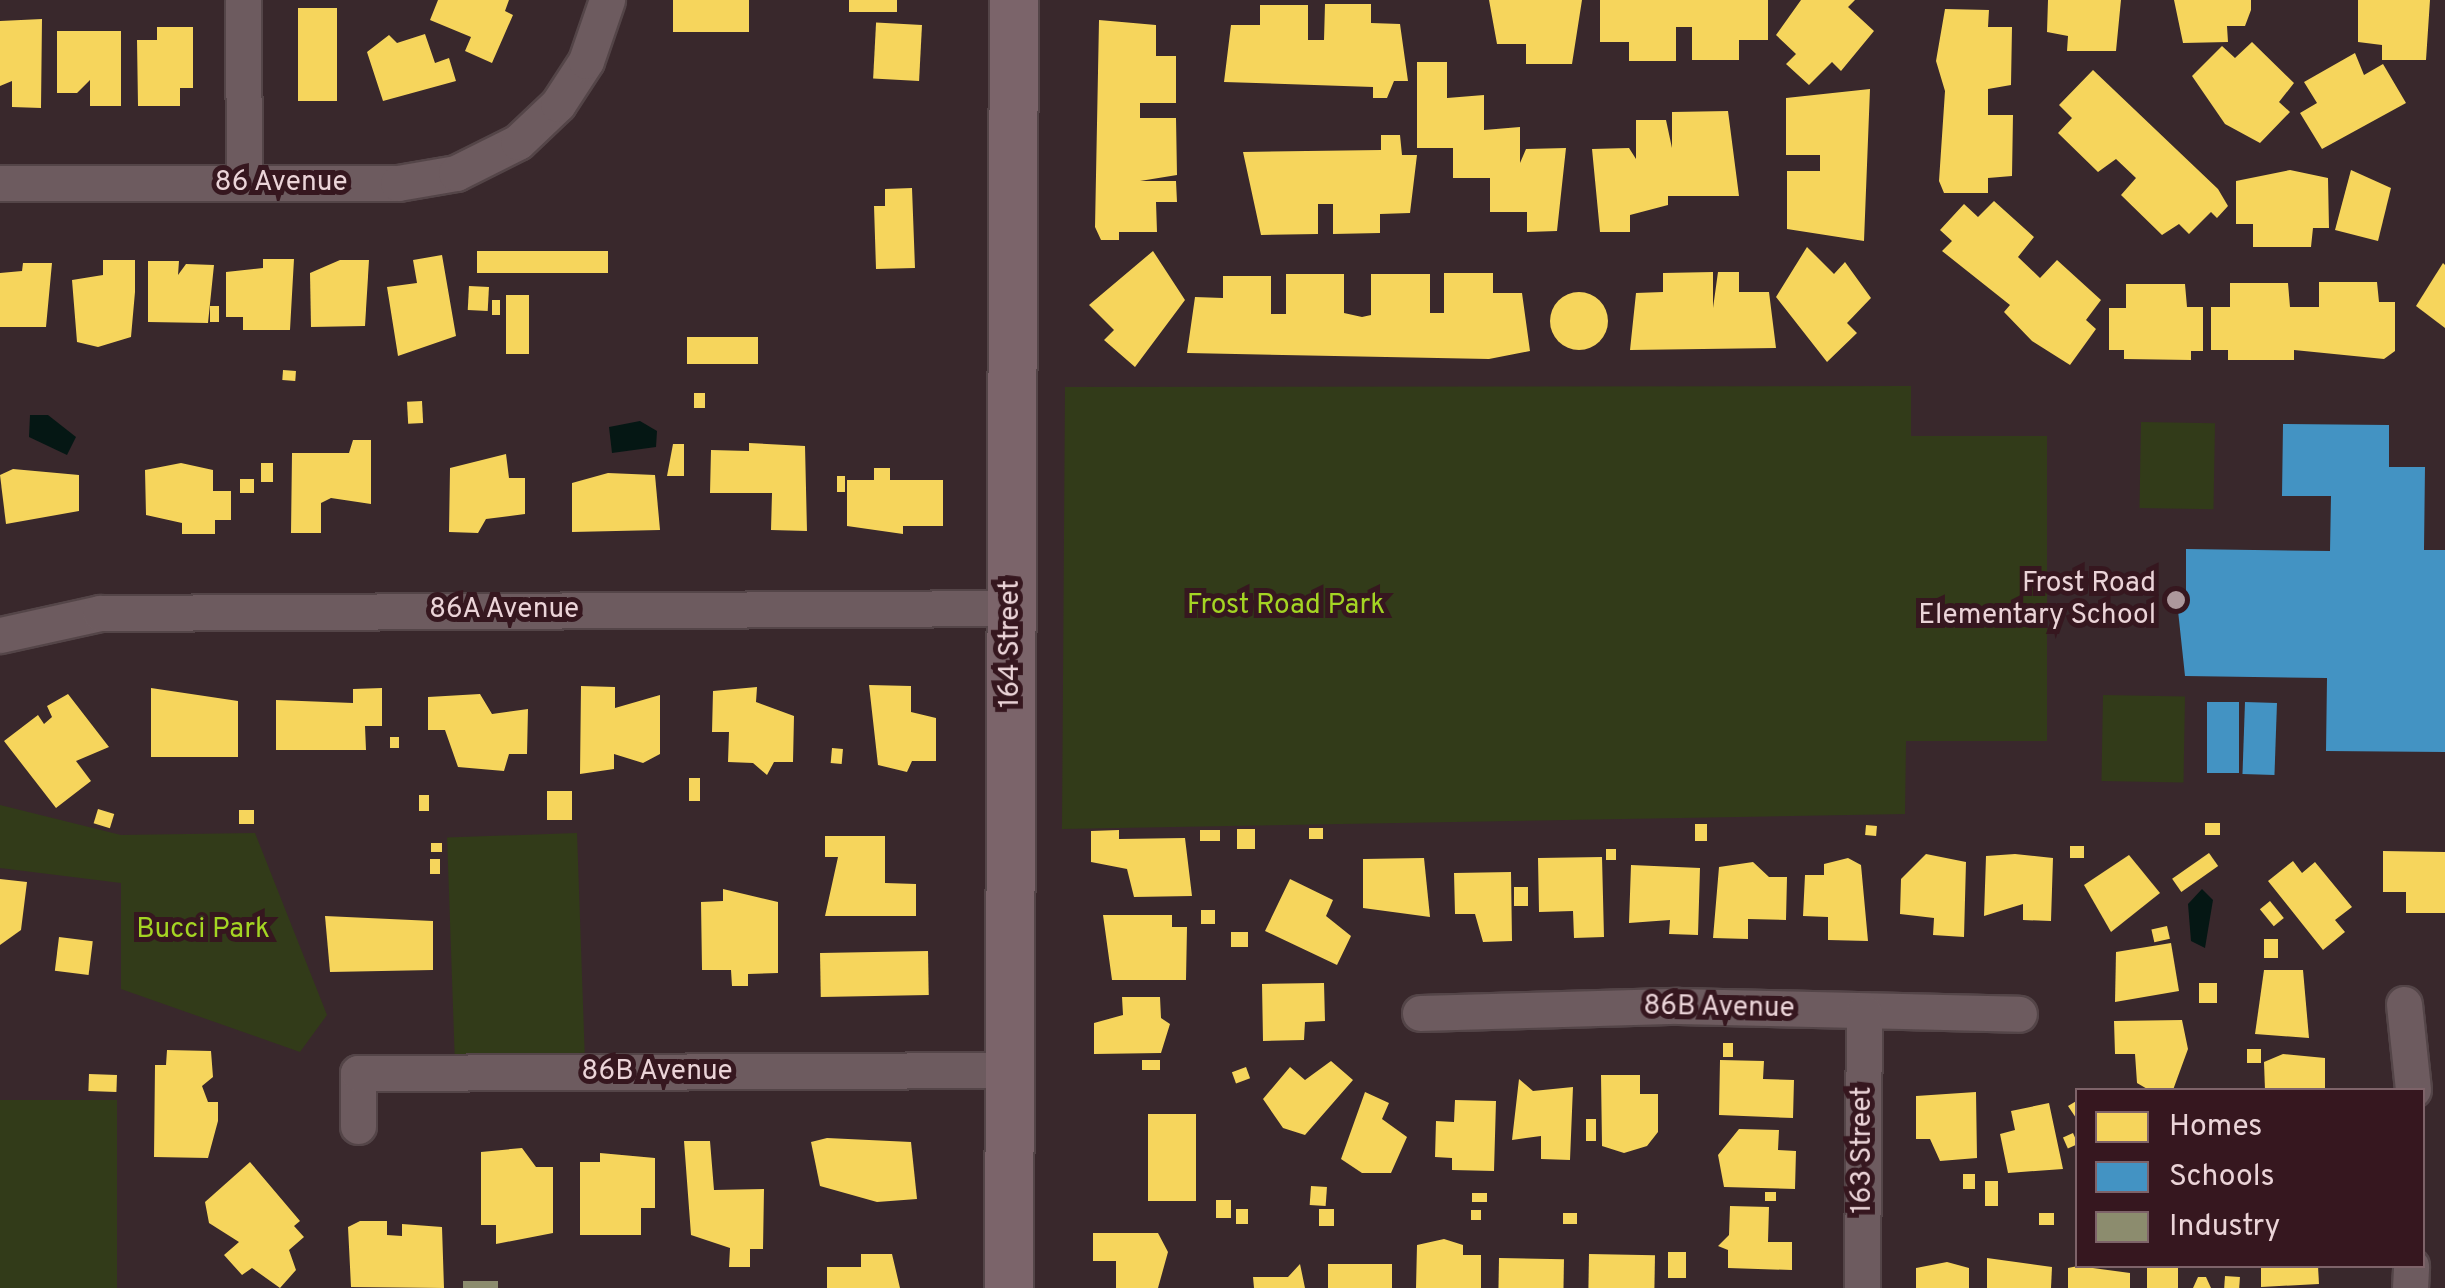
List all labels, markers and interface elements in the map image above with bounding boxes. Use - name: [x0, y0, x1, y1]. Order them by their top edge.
- street label: 86 Avenue: [214, 166, 348, 200]
- place label: Frost Road Elementary School: [1918, 567, 2156, 633]
- street label: 164 Street: [994, 580, 1028, 708]
- park label: Frost Road Park: [1187, 589, 1385, 623]
- marker: Frost Road Elementary School: [2165, 589, 2187, 611]
- street label: 86A Avenue: [428, 593, 580, 627]
- park label: Bucci Park: [136, 913, 270, 947]
- street label: 86B Avenue: [1643, 990, 1795, 1026]
- street label: 86B Avenue: [581, 1055, 733, 1089]
- street label: 163 Street: [1846, 1086, 1880, 1214]
- legend: [2075, 1088, 2425, 1268]
- text: Homes: [2169, 1109, 2262, 1146]
- text: Schools: [2169, 1159, 2275, 1196]
- text: Industry: [2169, 1209, 2280, 1246]

